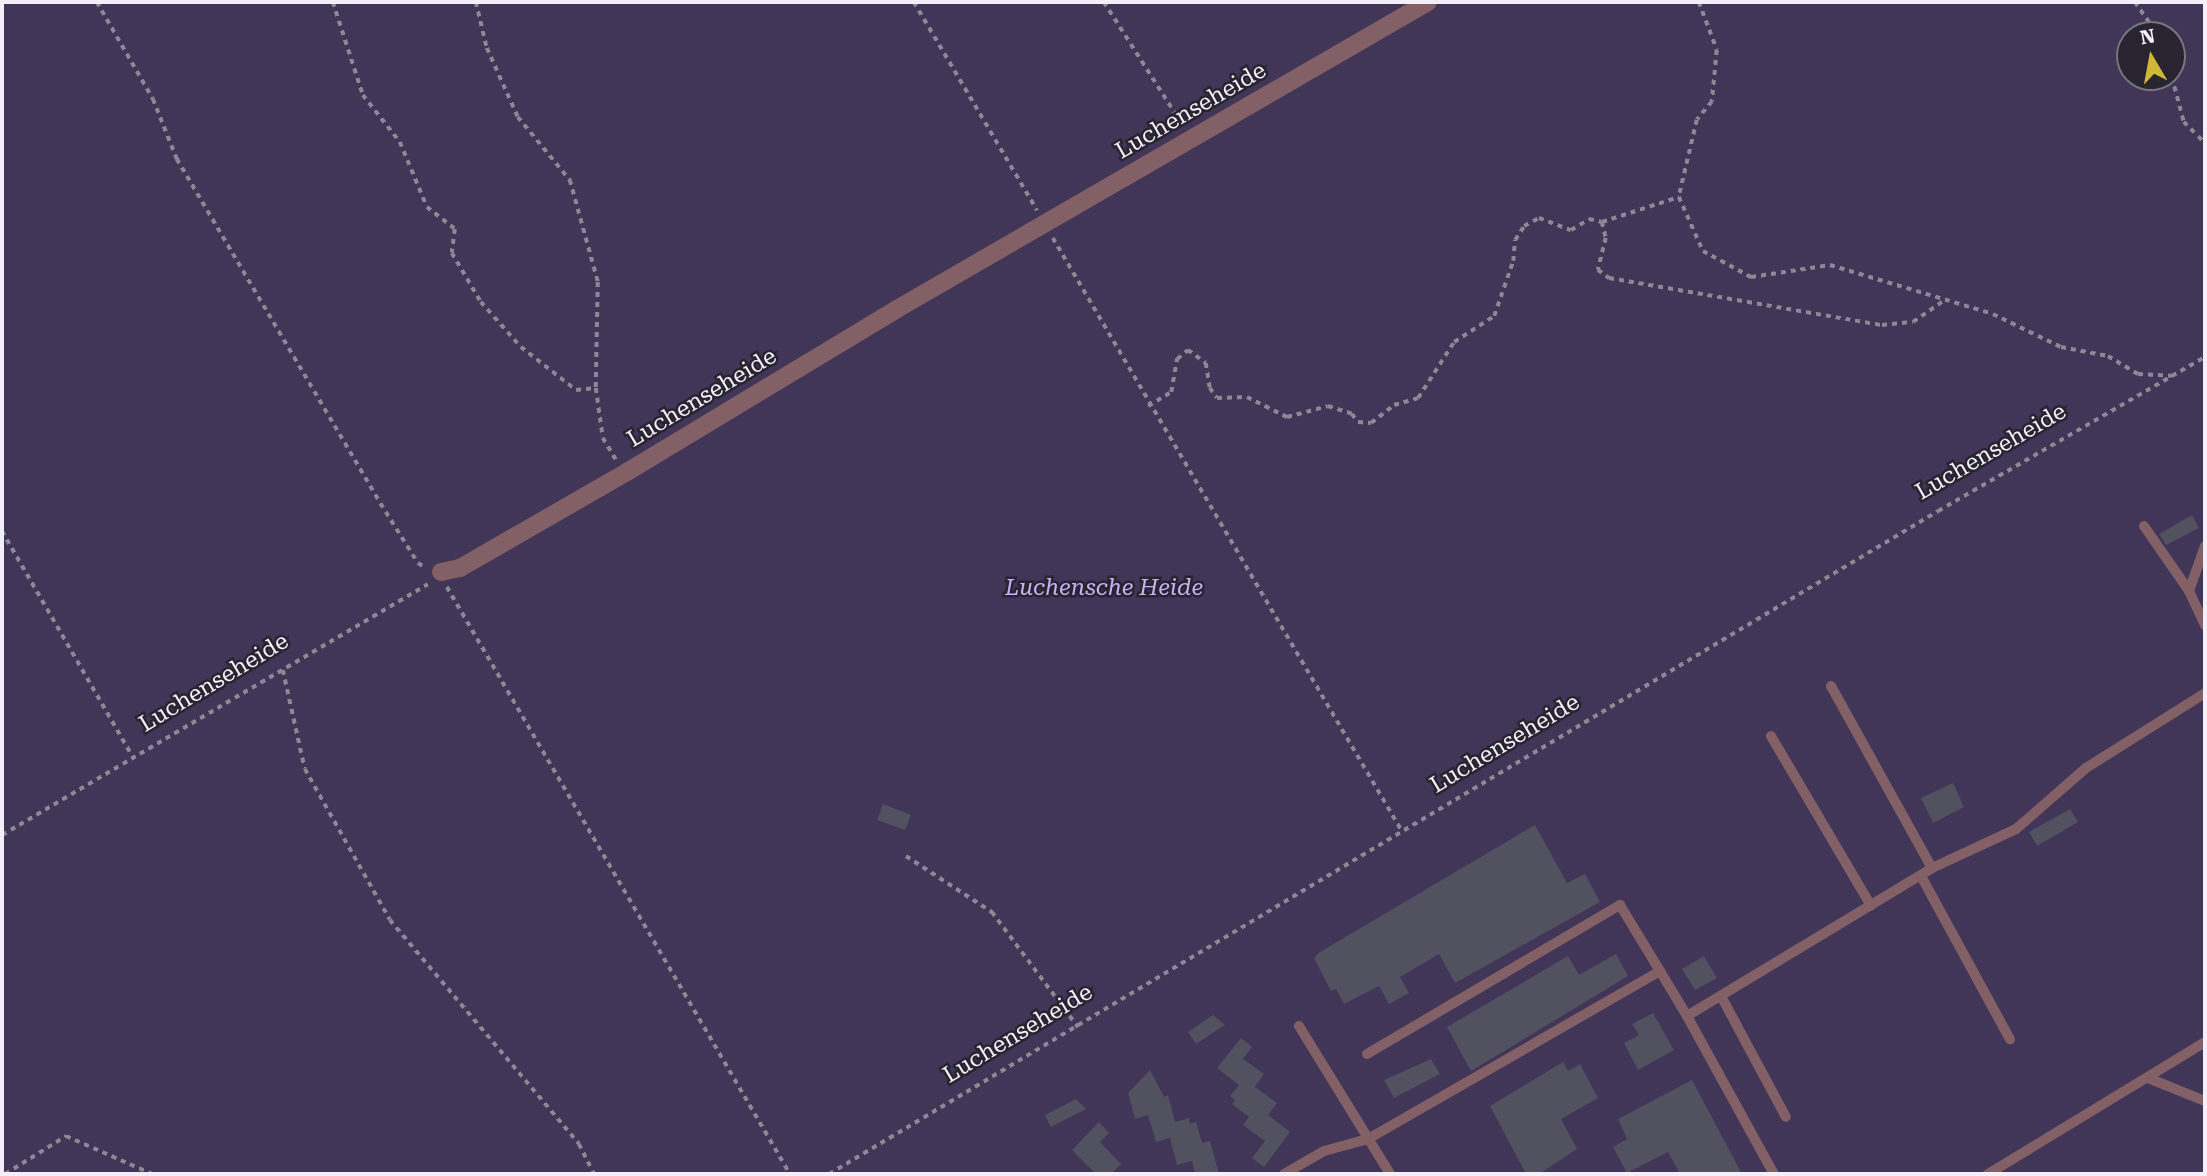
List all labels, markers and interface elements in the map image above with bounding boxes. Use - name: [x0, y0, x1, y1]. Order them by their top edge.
- north arrow: [2116, 21, 2186, 91]
- text: N: [2138, 24, 2157, 49]
- street label: Luchenseheide: [1111, 57, 1271, 165]
- street label: Luchenseheide: [622, 343, 782, 453]
- street label: Luchenseheide: [1911, 398, 2071, 506]
- park label: Luchensche Heide: [1005, 574, 1203, 602]
- street label: Luchenseheide: [134, 628, 294, 738]
- street label: Luchenseheide: [1425, 689, 1585, 799]
- street label: Luchenseheide: [938, 979, 1098, 1089]

